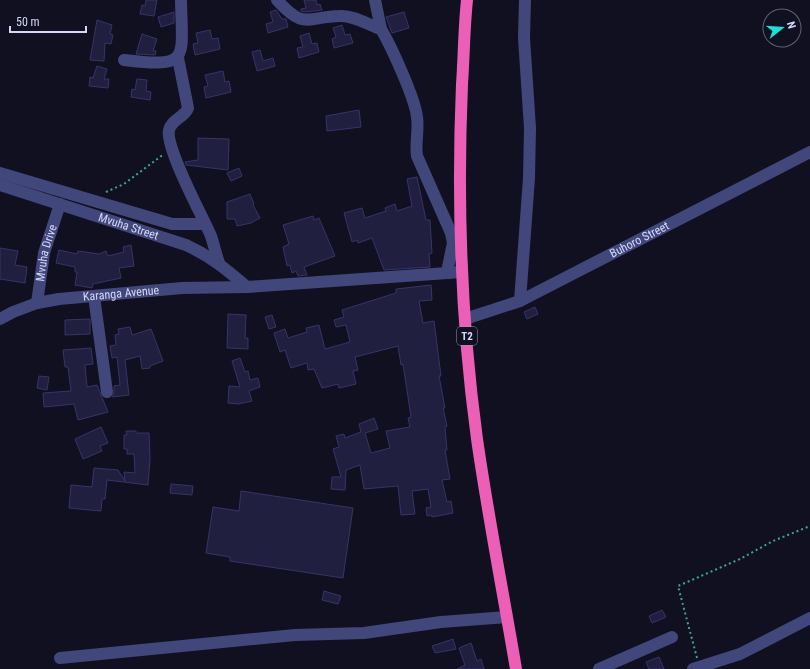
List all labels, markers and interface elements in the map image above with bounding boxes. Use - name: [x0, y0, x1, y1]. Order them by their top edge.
- scale bar: [10, 8, 86, 34]
- north arrow: [762, 8, 802, 48]
- text: 50 m: [16, 15, 40, 29]
- text: N: [784, 20, 798, 31]
- street label: Mvuha Street: [97, 210, 161, 243]
- street label: Buhoro Street: [607, 218, 672, 261]
- street label: Mvuha Drive: [33, 222, 60, 282]
- street label: Karanga Avenue: [82, 283, 160, 304]
- road number: T2: [457, 327, 477, 345]

